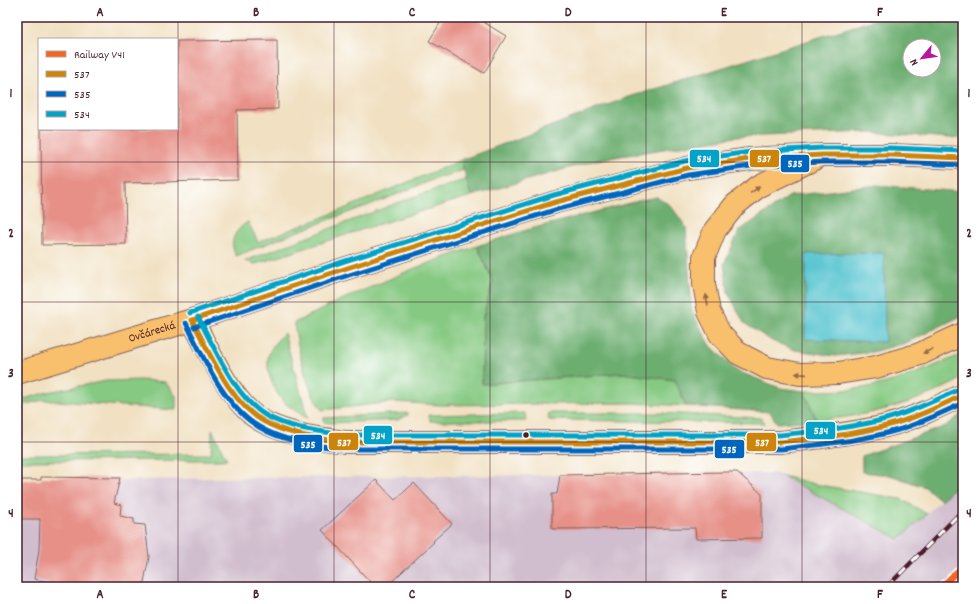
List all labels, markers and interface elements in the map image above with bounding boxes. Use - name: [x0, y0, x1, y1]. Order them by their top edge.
- text: A: [96, 4, 104, 23]
- text: B: [253, 4, 259, 23]
- text: C: [409, 4, 416, 23]
- text: D: [565, 4, 572, 23]
- text: E: [721, 4, 728, 23]
- text: F: [877, 4, 883, 23]
- legend: [38, 38, 178, 130]
- north arrow: [902, 38, 942, 78]
- text: Railway V41: [74, 47, 125, 64]
- text: N: [906, 55, 923, 68]
- text: 537: [74, 67, 90, 84]
- text: 1: [10, 85, 13, 104]
- text: 1: [968, 85, 971, 104]
- text: 535: [74, 87, 90, 104]
- text: 534: [74, 107, 90, 124]
- line badge: 534: [689, 149, 720, 168]
- line badge: 537: [749, 149, 780, 168]
- text: 534: [697, 152, 711, 168]
- text: 537: [757, 152, 772, 168]
- line badge: 535: [780, 154, 810, 173]
- text: 535: [787, 157, 803, 173]
- one-way arrow: [750, 186, 760, 194]
- text: 2: [8, 225, 14, 244]
- text: 2: [966, 225, 972, 244]
- one-way arrow: [703, 294, 709, 307]
- street label: Ovčárecká: [126, 317, 177, 347]
- one-way arrow: [922, 348, 933, 354]
- text: 3: [8, 365, 14, 384]
- text: 3: [966, 365, 972, 384]
- one-way arrow: [795, 370, 807, 377]
- line badge: 534: [805, 421, 836, 440]
- text: 534: [814, 424, 828, 440]
- line badge: 534: [363, 425, 393, 445]
- text: 534: [371, 429, 385, 445]
- unlabelled marker: [521, 430, 531, 440]
- line badge: 537: [328, 432, 359, 451]
- line badge: 537: [746, 432, 777, 452]
- line badge: 535: [293, 434, 323, 453]
- text: 537: [337, 436, 352, 452]
- text: 537: [755, 436, 770, 452]
- text: 535: [300, 438, 316, 454]
- line badge: 535: [714, 439, 745, 459]
- text: 535: [721, 443, 737, 459]
- text: 4: [8, 505, 14, 524]
- text: 4: [966, 505, 972, 524]
- text: A: [96, 586, 104, 604]
- text: B: [253, 586, 259, 604]
- text: C: [409, 586, 416, 604]
- text: D: [565, 586, 572, 604]
- text: E: [721, 586, 728, 604]
- text: F: [877, 586, 883, 604]

